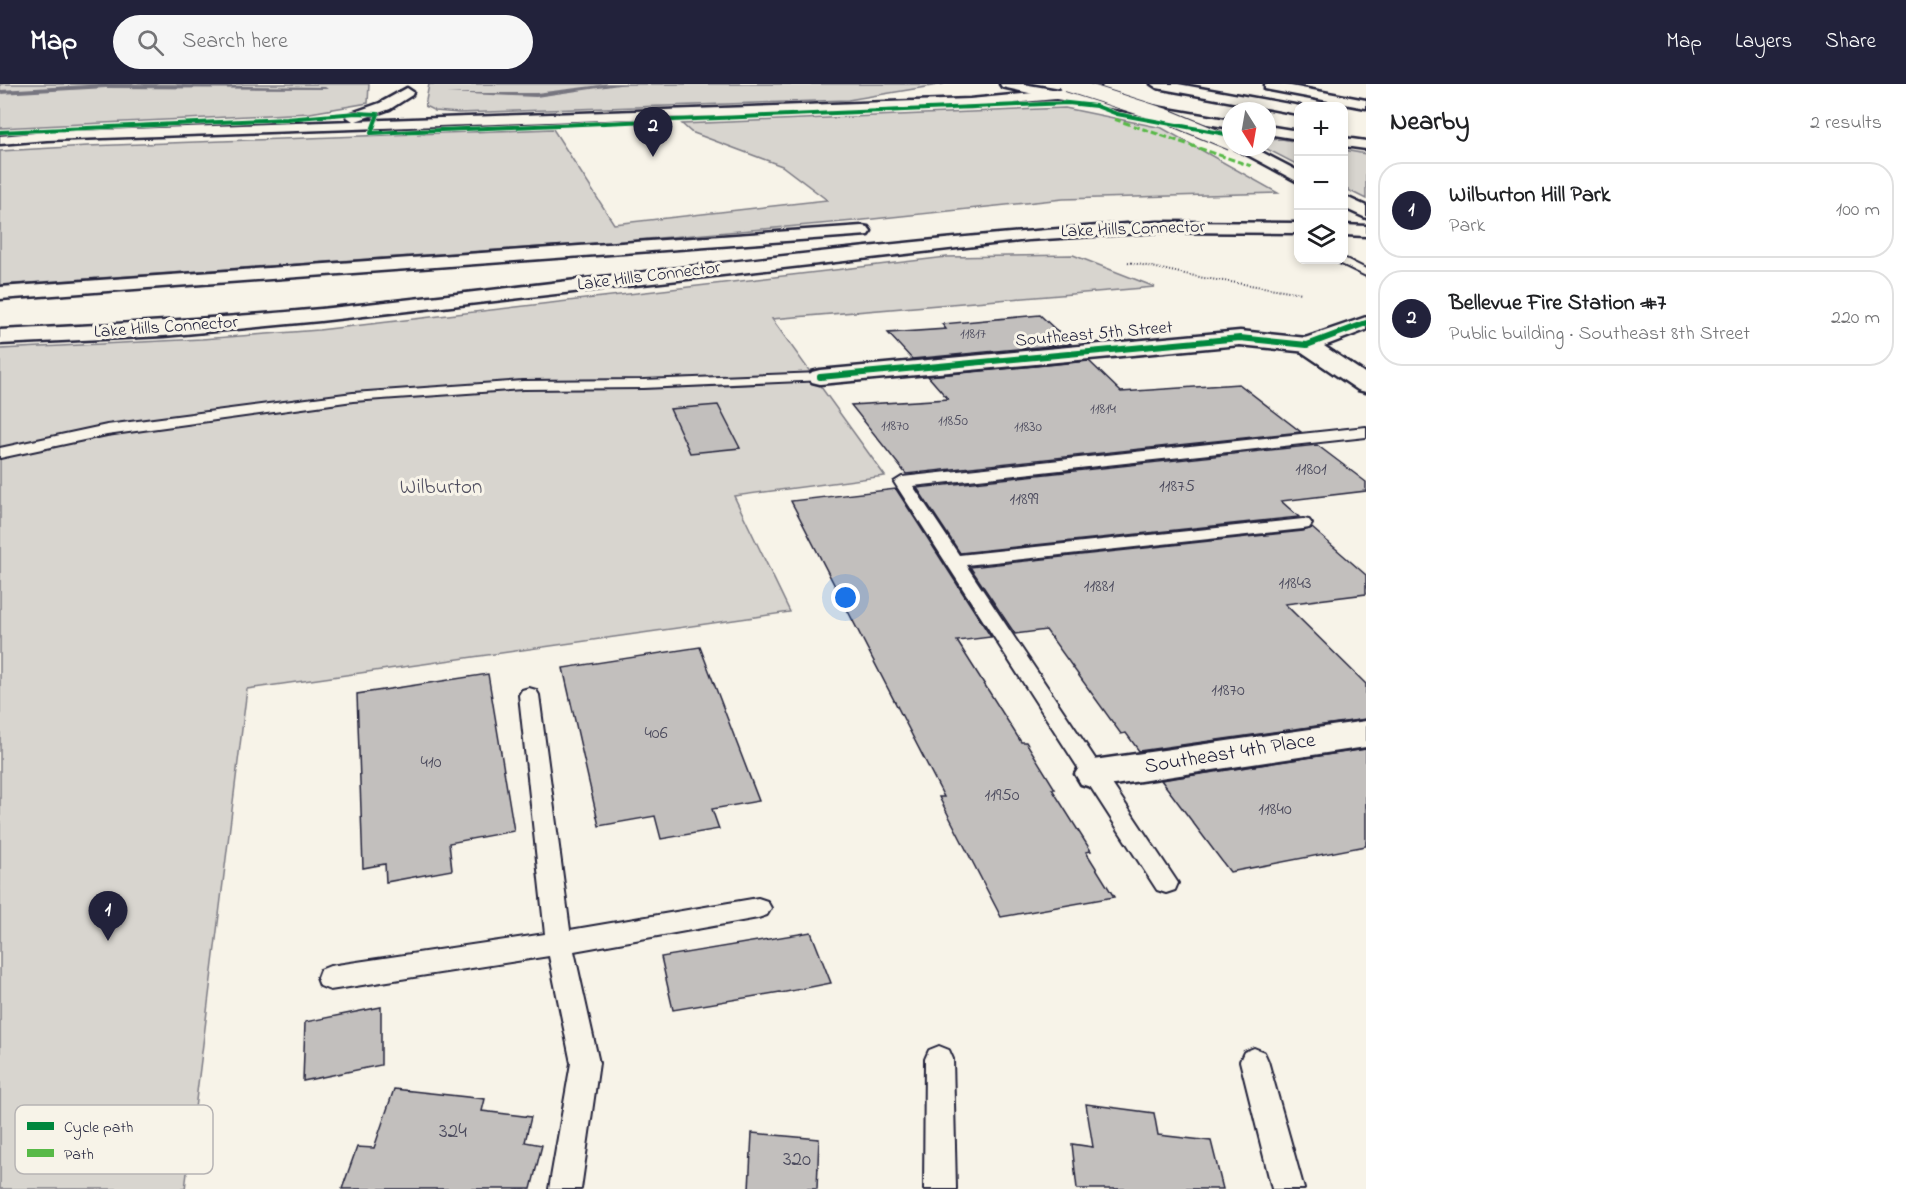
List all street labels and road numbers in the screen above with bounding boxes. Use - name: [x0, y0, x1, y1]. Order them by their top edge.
- street label: Lake Hills Connector: [1060, 214, 1206, 246]
- street label: Lake Hills Connector: [576, 255, 723, 299]
- street label: Lake Hills Connector: [93, 310, 239, 346]
- street label: Southeast 5th Street: [1014, 315, 1174, 355]
- street label: Southeast 4th Place: [1142, 726, 1318, 782]

